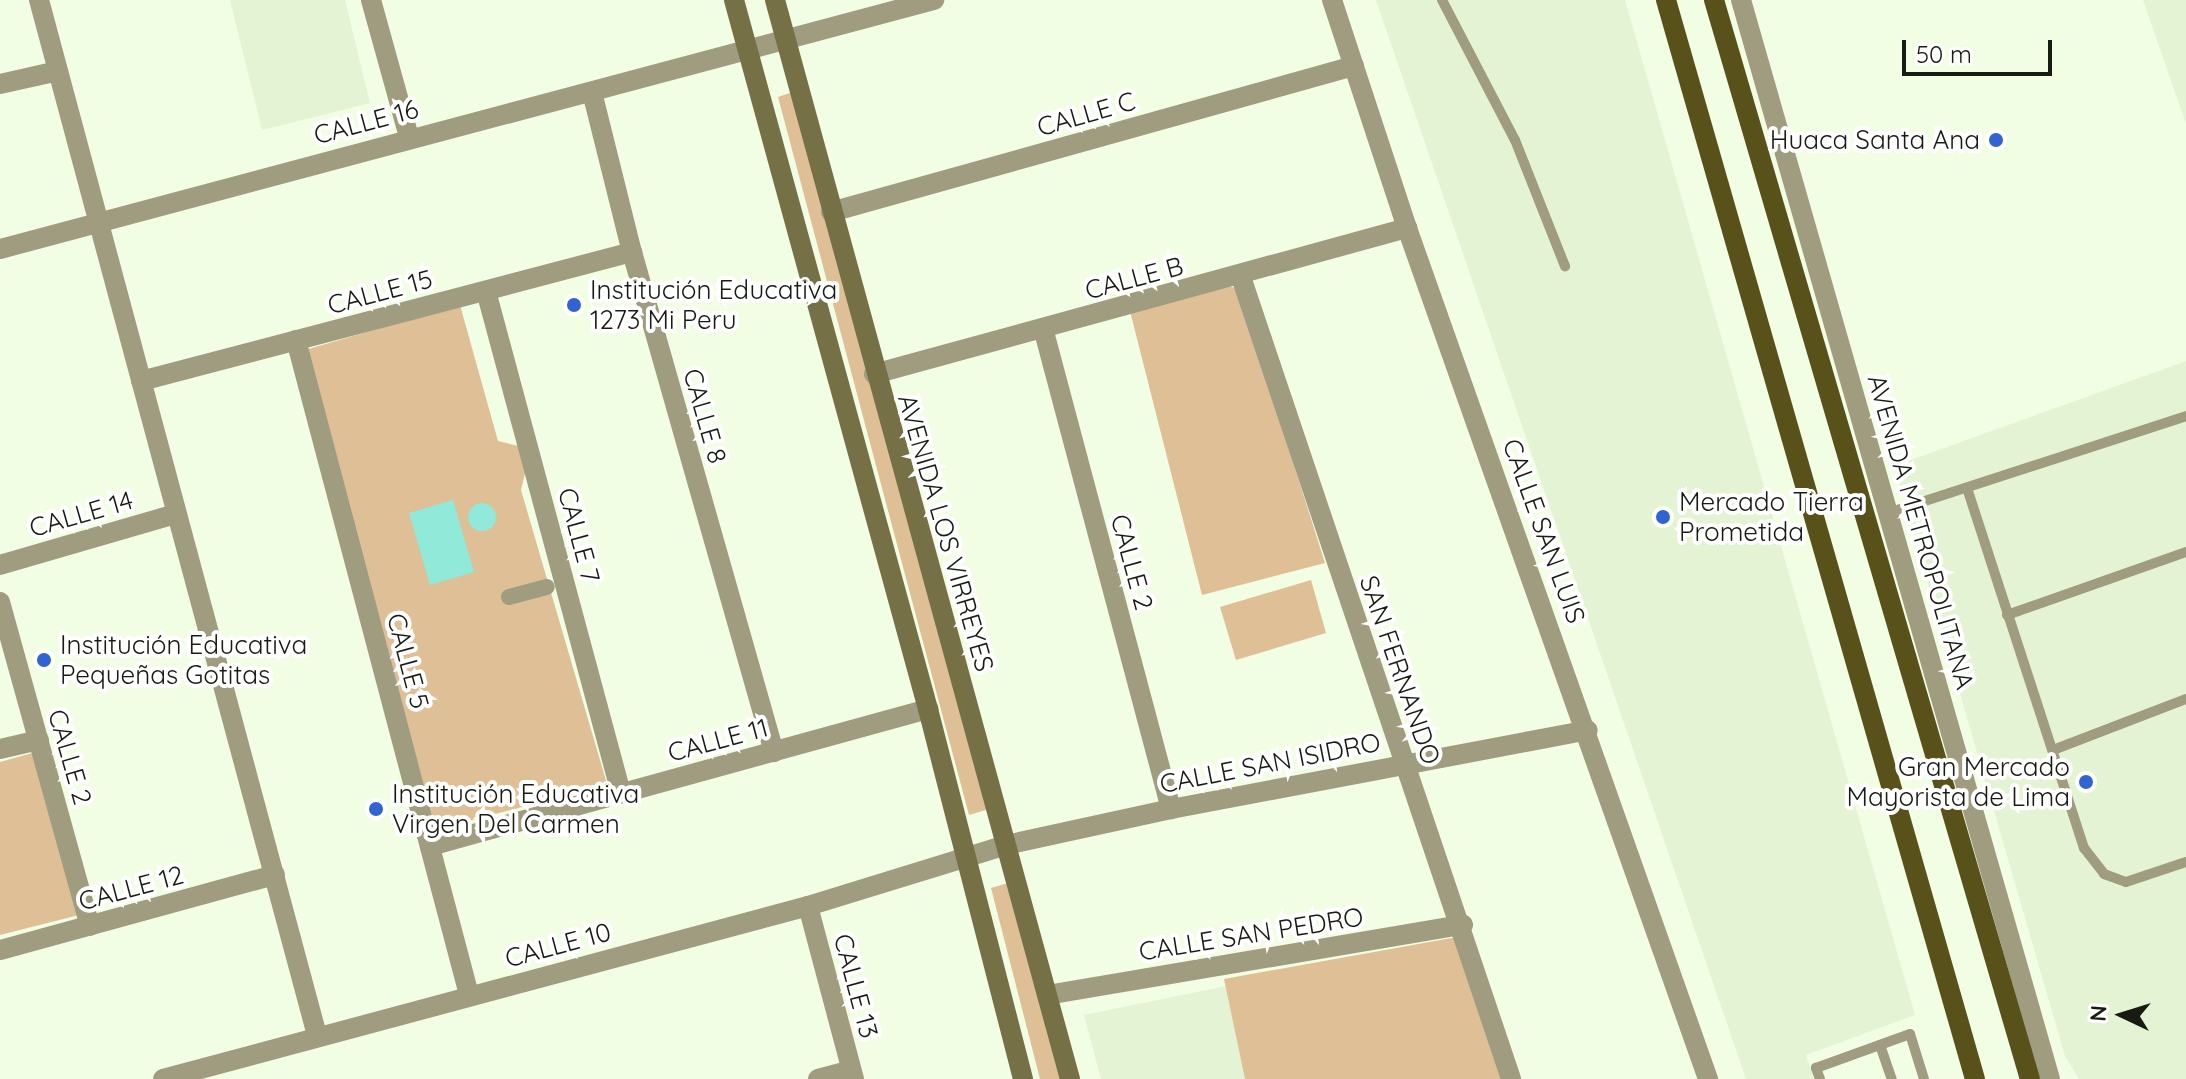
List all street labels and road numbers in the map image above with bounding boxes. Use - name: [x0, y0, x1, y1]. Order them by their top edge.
- street label: CALLE C: [1033, 85, 1139, 143]
- street label: CALLE 16: [310, 93, 422, 151]
- street label: CALLE B: [1082, 250, 1186, 306]
- street label: CALLE 15: [324, 263, 436, 321]
- street label: CALLE 8: [677, 365, 733, 467]
- street label: AVENIDA METROPOLITANA: [1861, 371, 1981, 693]
- street label: AVENIDA LOS VIRREYES: [891, 391, 1001, 675]
- street label: CALLE SAN LUIS: [1496, 435, 1592, 627]
- street label: CALLE 14: [26, 484, 136, 544]
- street label: CALLE 7: [551, 484, 607, 586]
- street label: CALLE 2: [1104, 511, 1160, 613]
- street label: SAN FERNANDO: [1353, 571, 1447, 769]
- street label: CALLE 5: [380, 610, 436, 712]
- street label: CALLE 2: [42, 706, 98, 808]
- street label: CALLE 11: [664, 712, 772, 768]
- street label: CALLE SAN ISIDRO: [1157, 726, 1383, 800]
- street label: CALLE 12: [75, 859, 187, 917]
- street label: CALLE SAN PEDRO: [1137, 901, 1365, 967]
- street label: CALLE 10: [502, 916, 614, 974]
- street label: CALLE 13: [827, 930, 885, 1042]

